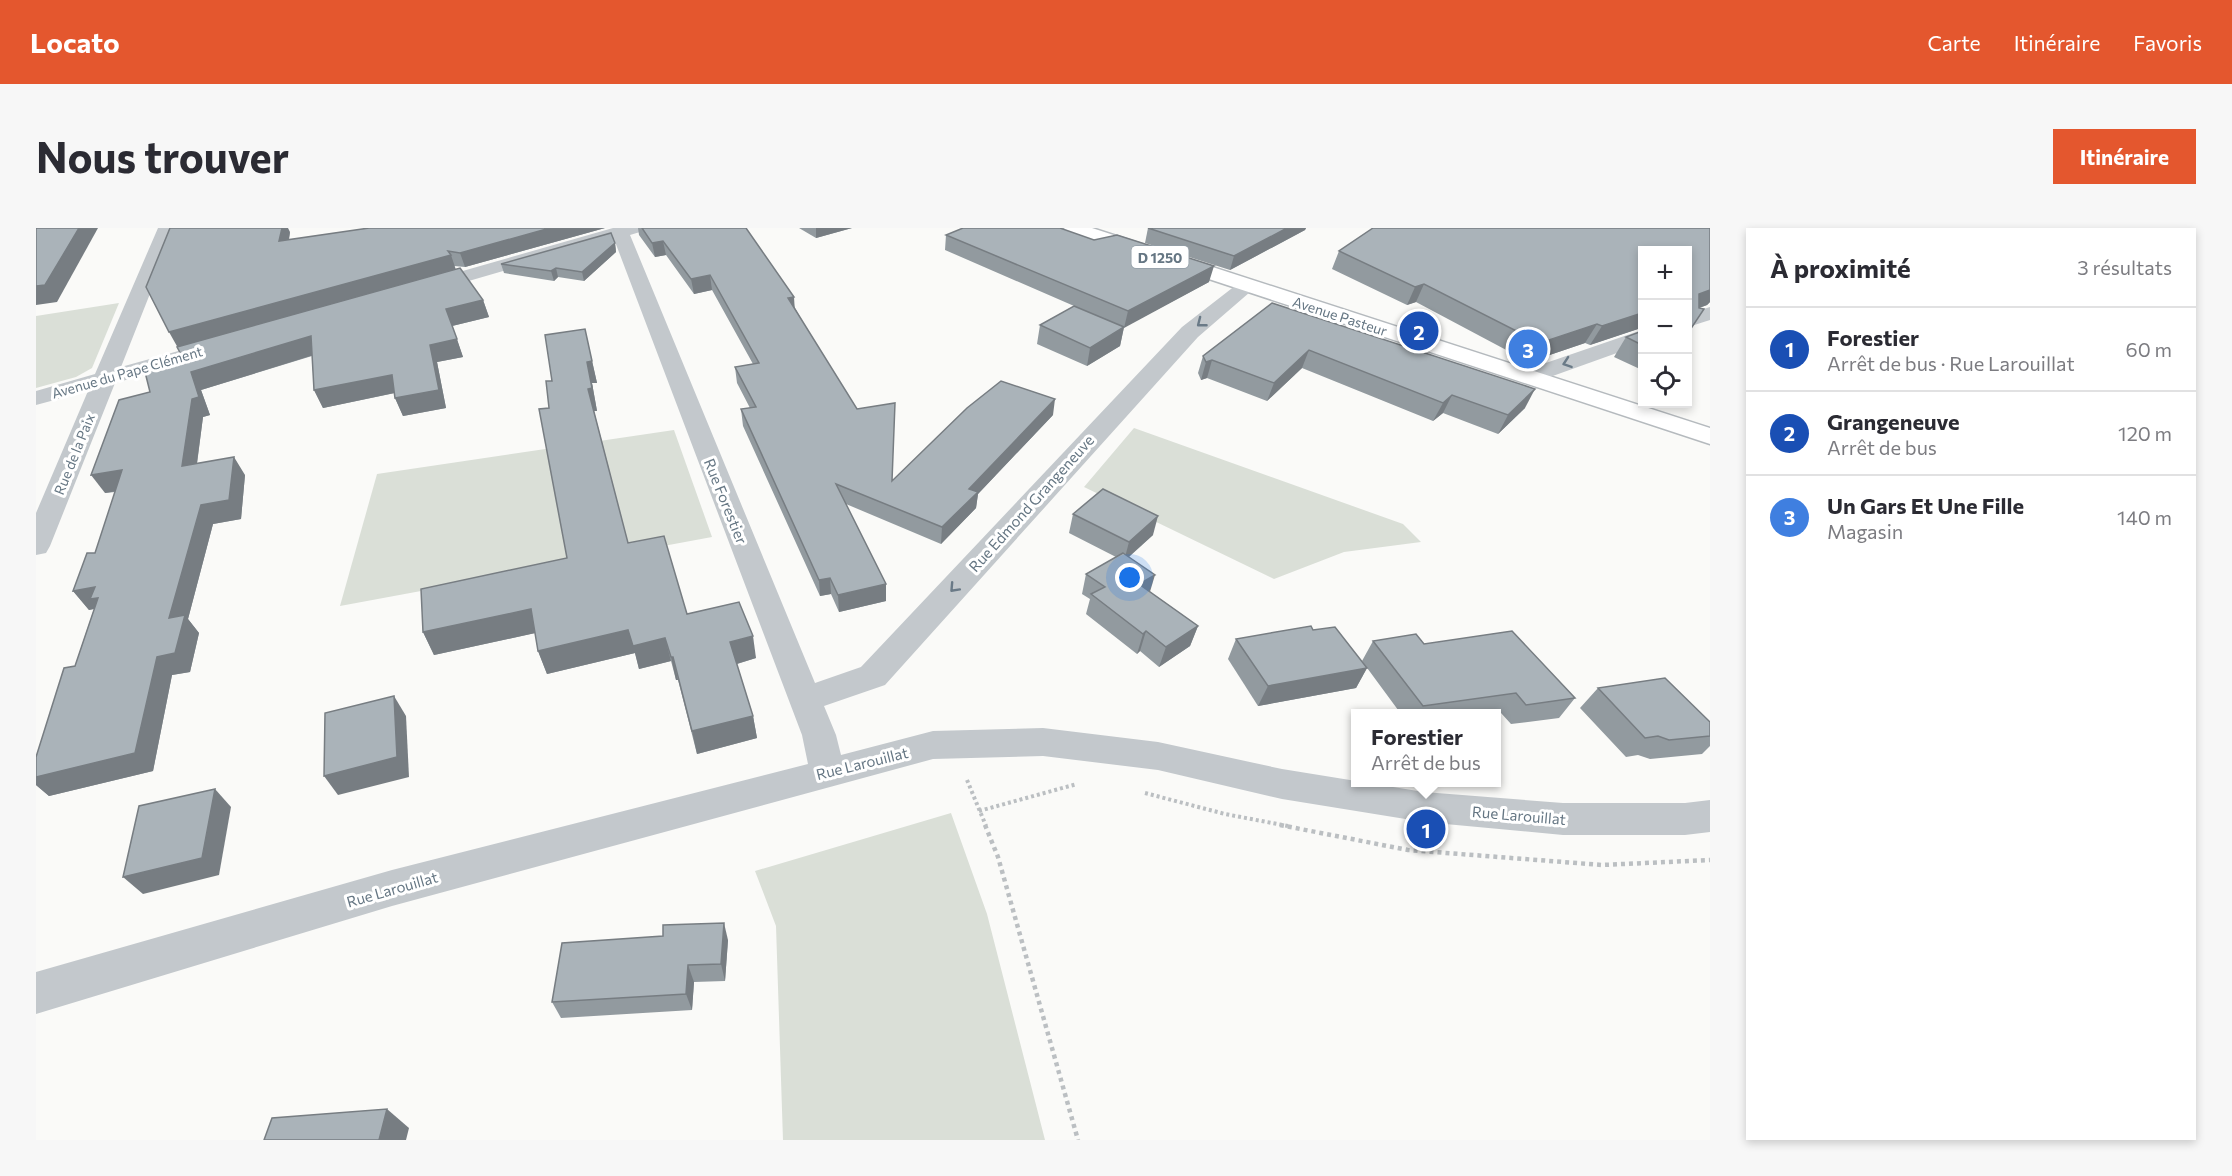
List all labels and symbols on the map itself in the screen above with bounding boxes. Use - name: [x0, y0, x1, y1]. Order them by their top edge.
- road number: D 1250: [1132, 246, 1188, 268]
- street label: Avenue Pasteur: [1291, 293, 1390, 339]
- pin: 2: [1400, 308, 1438, 354]
- one-way arrow: [1197, 315, 1208, 326]
- pin: 3: [1508, 326, 1548, 372]
- street label: Avenue du Pape Clément: [50, 342, 205, 402]
- one-way arrow: [1562, 356, 1573, 369]
- street label: Rue de la Paix: [50, 410, 98, 497]
- street label: Rue Edmond Grangeneuve: [965, 431, 1097, 575]
- street label: Rue Forestier: [701, 456, 751, 546]
- your location: [1115, 563, 1144, 592]
- one-way arrow: [950, 581, 961, 592]
- street label: Rue Larouillat: [814, 743, 910, 783]
- street label: Rue Larouillat: [1471, 802, 1567, 828]
- pin: 1: [1406, 806, 1446, 852]
- street label: Rue Larouillat: [344, 867, 440, 911]

